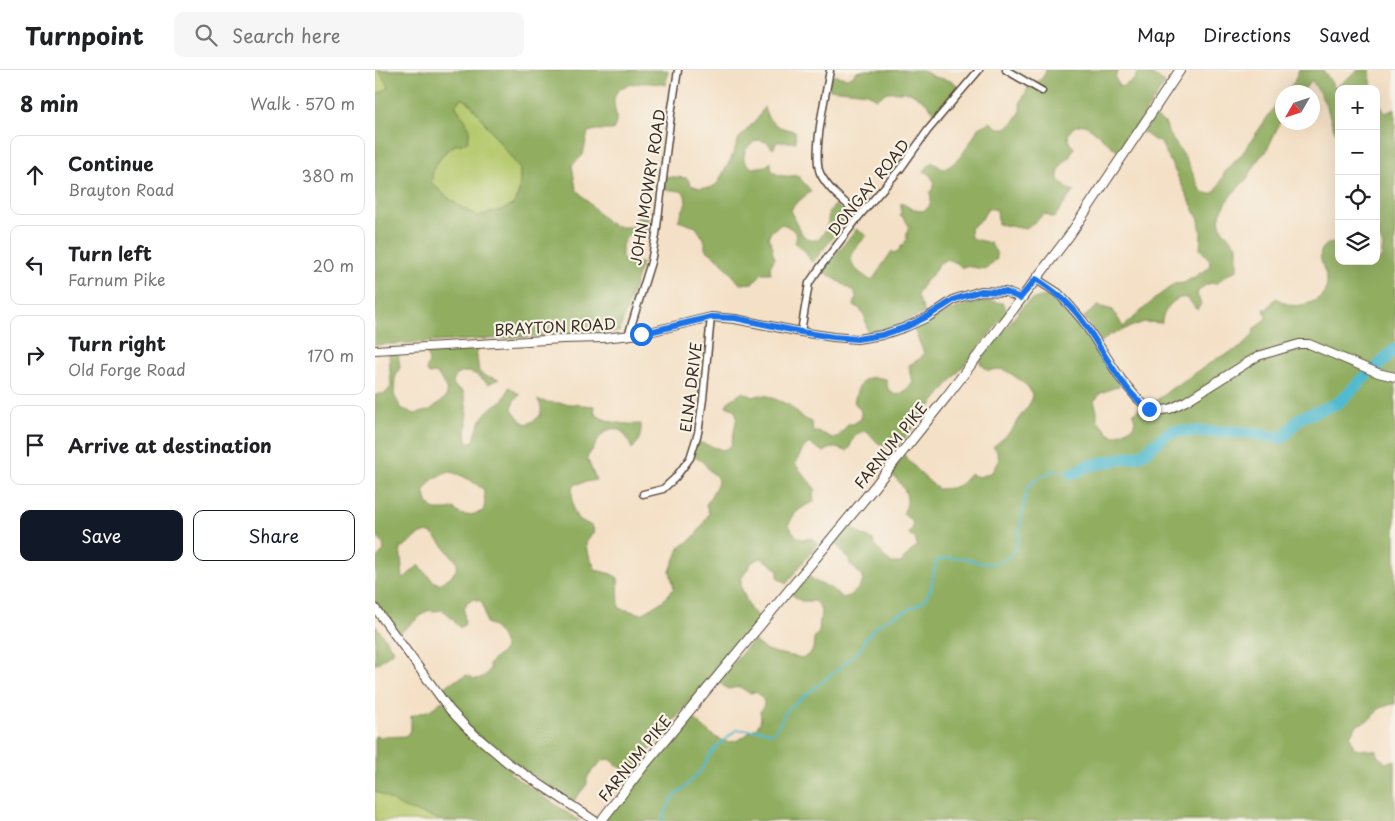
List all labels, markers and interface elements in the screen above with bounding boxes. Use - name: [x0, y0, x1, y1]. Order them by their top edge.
- search box: [174, 12, 524, 57]
- text: Turnpoint: [25, 17, 144, 53]
- icon: search: [192, 21, 220, 49]
- text: Search here: [232, 21, 341, 49]
- text: Map: [1137, 21, 1175, 48]
- text: Directions: [1203, 21, 1291, 48]
- text: Saved: [1319, 21, 1370, 48]
- north arrow: [1275, 85, 1320, 130]
- map controls: [1335, 85, 1380, 265]
- button: +: [1335, 85, 1380, 130]
- text: 8 min: [20, 87, 79, 119]
- text: Walk · 570 m: [250, 91, 355, 115]
- street label: JOHN MOWRY ROAD: [623, 107, 671, 267]
- button: −: [1335, 130, 1380, 175]
- street label: DONGAY ROAD: [822, 134, 914, 240]
- text: Continue: [68, 149, 154, 177]
- icon: ahead: [21, 161, 49, 189]
- text: 380 m: [302, 163, 354, 187]
- button: locate: [1335, 175, 1380, 220]
- text: Brayton Road: [68, 177, 174, 201]
- button: layers: [1335, 220, 1380, 265]
- text: Turn left: [68, 239, 152, 267]
- icon: left: [21, 251, 49, 279]
- text: 20 m: [313, 253, 354, 277]
- text: Farnum Pike: [68, 267, 166, 291]
- street label: BRAYTON ROAD: [493, 311, 617, 341]
- route start: [630, 323, 653, 346]
- text: Turn right: [68, 329, 166, 357]
- icon: right: [21, 341, 49, 369]
- street label: ELNA DRIVE: [673, 341, 707, 433]
- text: 170 m: [308, 343, 354, 367]
- text: Old Forge Road: [68, 357, 186, 381]
- street label: FARNUM PIKE: [848, 397, 932, 493]
- route end: [1138, 398, 1161, 421]
- icon: arrive: [21, 431, 49, 459]
- text: Arrive at destination: [68, 431, 272, 459]
- button: Save: [20, 510, 183, 561]
- button: Share: [193, 510, 355, 561]
- street label: FARNUM PIKE: [592, 710, 676, 806]

